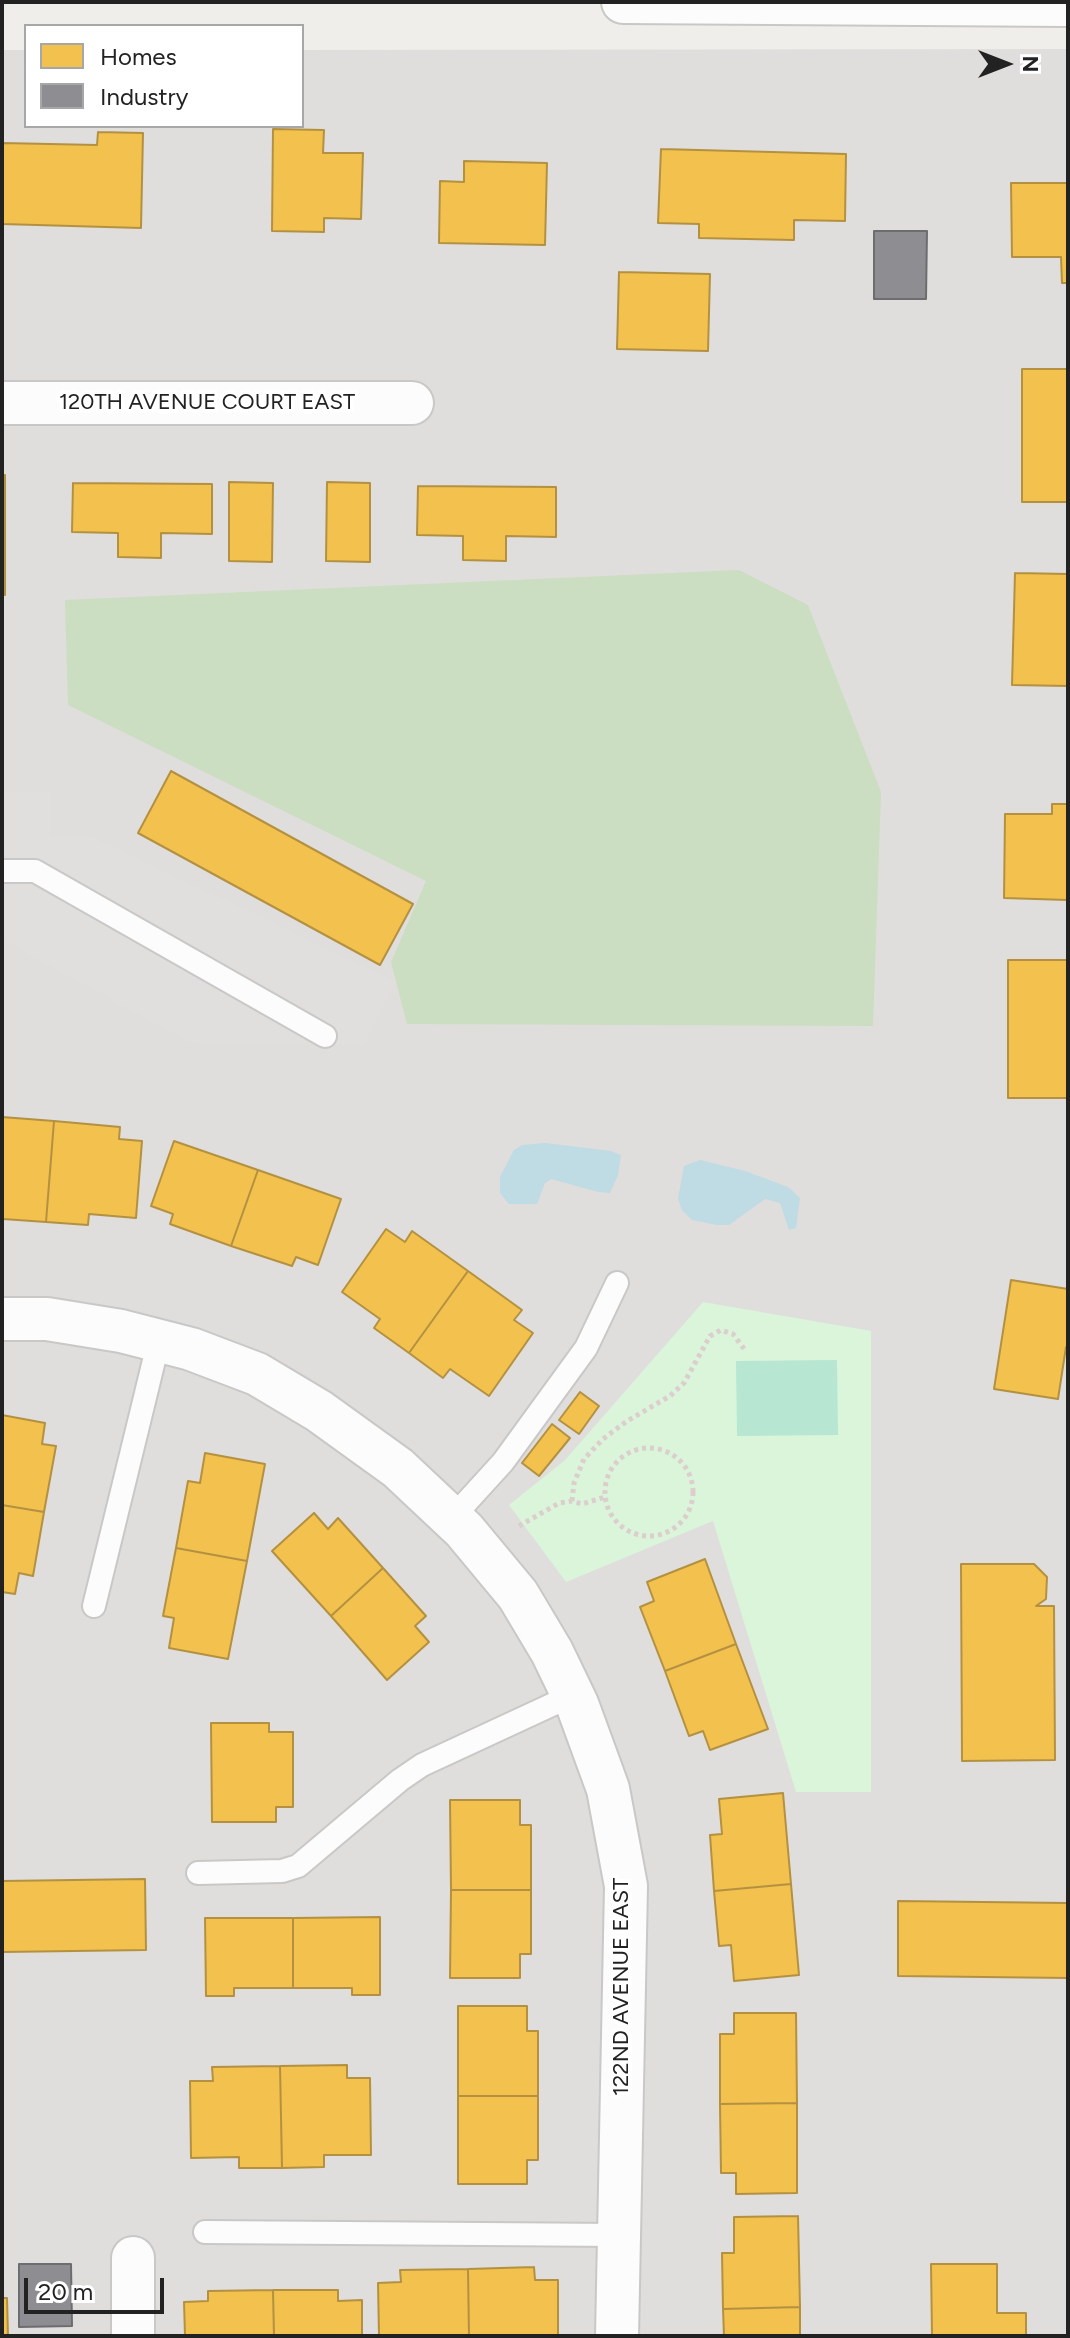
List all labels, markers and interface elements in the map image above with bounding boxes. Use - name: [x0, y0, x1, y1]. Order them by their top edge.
- legend: [24, 24, 304, 128]
- north arrow: [966, 24, 1046, 104]
- text: Homes: [100, 42, 177, 71]
- text: N: [1017, 55, 1044, 73]
- text: Industry: [100, 82, 188, 111]
- street label: 120TH AVENUE COURT EAST: [59, 390, 355, 416]
- street label: 122ND AVENUE EAST: [609, 1878, 635, 2096]
- scale bar: [28, 2262, 168, 2312]
- text: 20 m: [38, 2277, 93, 2306]

